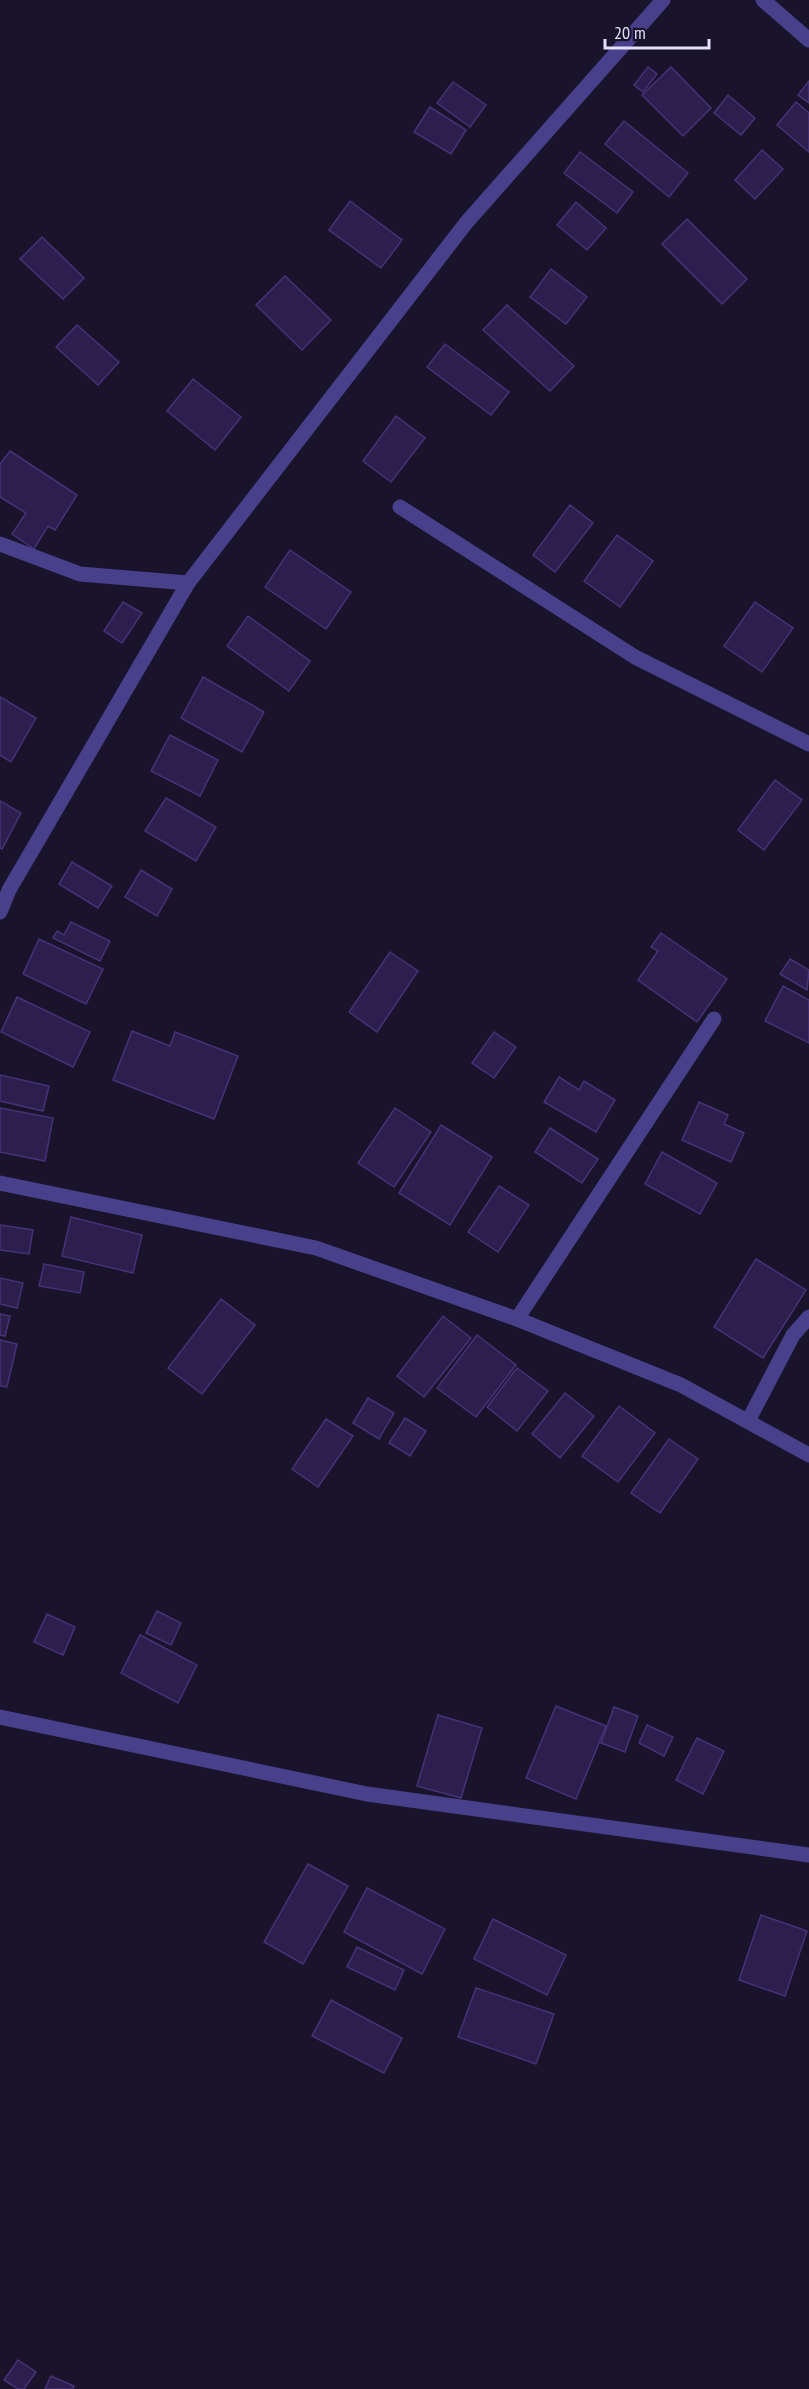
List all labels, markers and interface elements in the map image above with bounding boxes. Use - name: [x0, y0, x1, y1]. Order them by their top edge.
- scale bar: [605, 12, 708, 50]
- text: 20 m: [614, 21, 646, 44]

